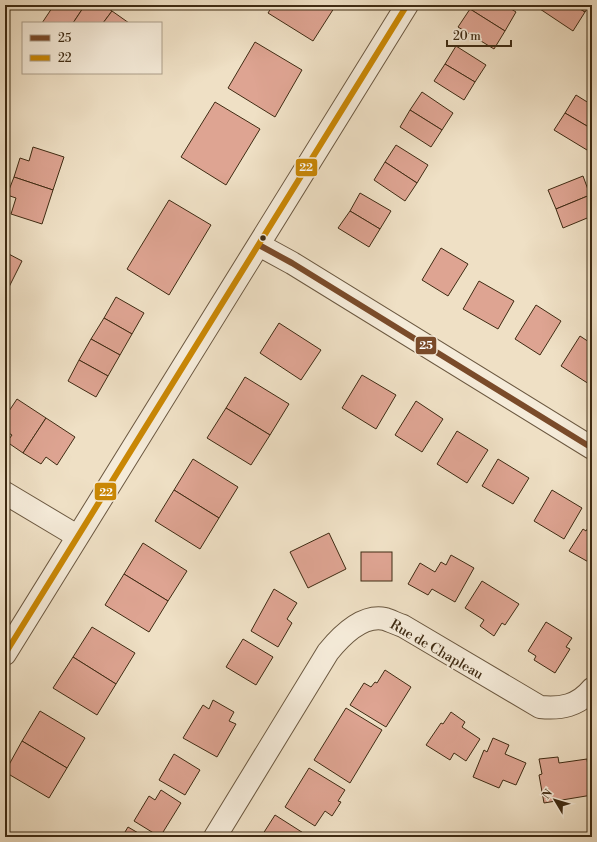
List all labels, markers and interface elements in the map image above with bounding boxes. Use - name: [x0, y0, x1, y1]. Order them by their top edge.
- legend: [22, 22, 162, 74]
- scale bar: [447, 22, 511, 48]
- text: 20 m: [453, 29, 481, 44]
- text: 25: [58, 31, 72, 46]
- text: 22: [58, 51, 72, 66]
- line badge: 22: [295, 158, 318, 177]
- text: 22: [299, 161, 313, 175]
- unlabelled marker: [258, 233, 268, 243]
- line badge: 25: [415, 336, 437, 355]
- text: 25: [419, 339, 433, 353]
- line badge: 22: [94, 482, 117, 501]
- text: 22: [99, 486, 113, 500]
- street label: Rue de Chapleau: [387, 616, 486, 684]
- north arrow: [535, 780, 575, 820]
- text: N: [540, 786, 556, 802]

